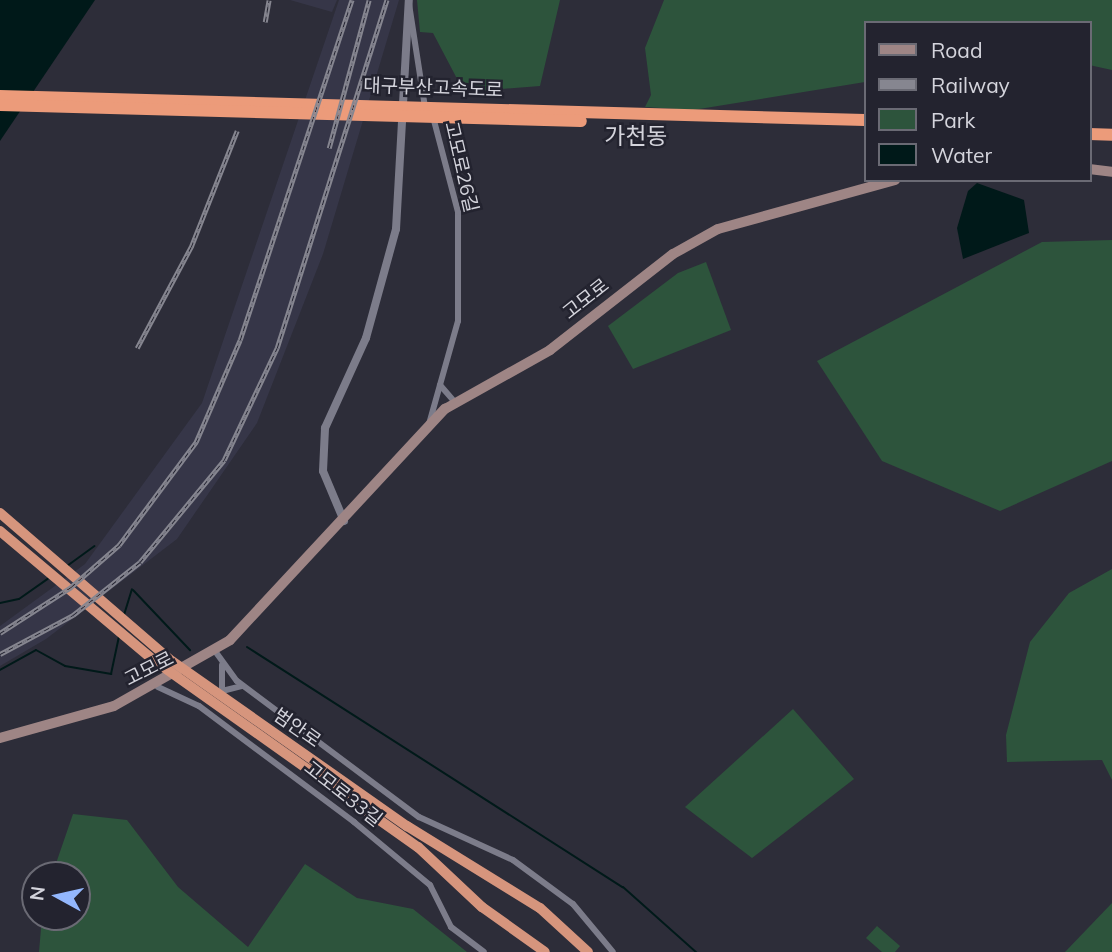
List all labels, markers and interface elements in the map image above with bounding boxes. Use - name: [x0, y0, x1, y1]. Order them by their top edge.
- legend: [864, 21, 1091, 182]
- text: Road: [931, 37, 982, 63]
- text: Railway: [931, 72, 1010, 98]
- street label: 대구부산고속도로: [363, 74, 503, 102]
- text: Park: [931, 107, 975, 133]
- street label: 고모로26길: [439, 119, 483, 215]
- district label: 가천동: [604, 122, 668, 150]
- text: Water: [931, 142, 992, 168]
- street label: 고모로: [558, 274, 614, 324]
- street label: 고모로: [120, 647, 178, 691]
- street label: 범안로: [269, 704, 325, 752]
- street label: 고모로33길: [299, 756, 387, 832]
- north arrow: [21, 861, 91, 931]
- text: N: [24, 885, 50, 902]

